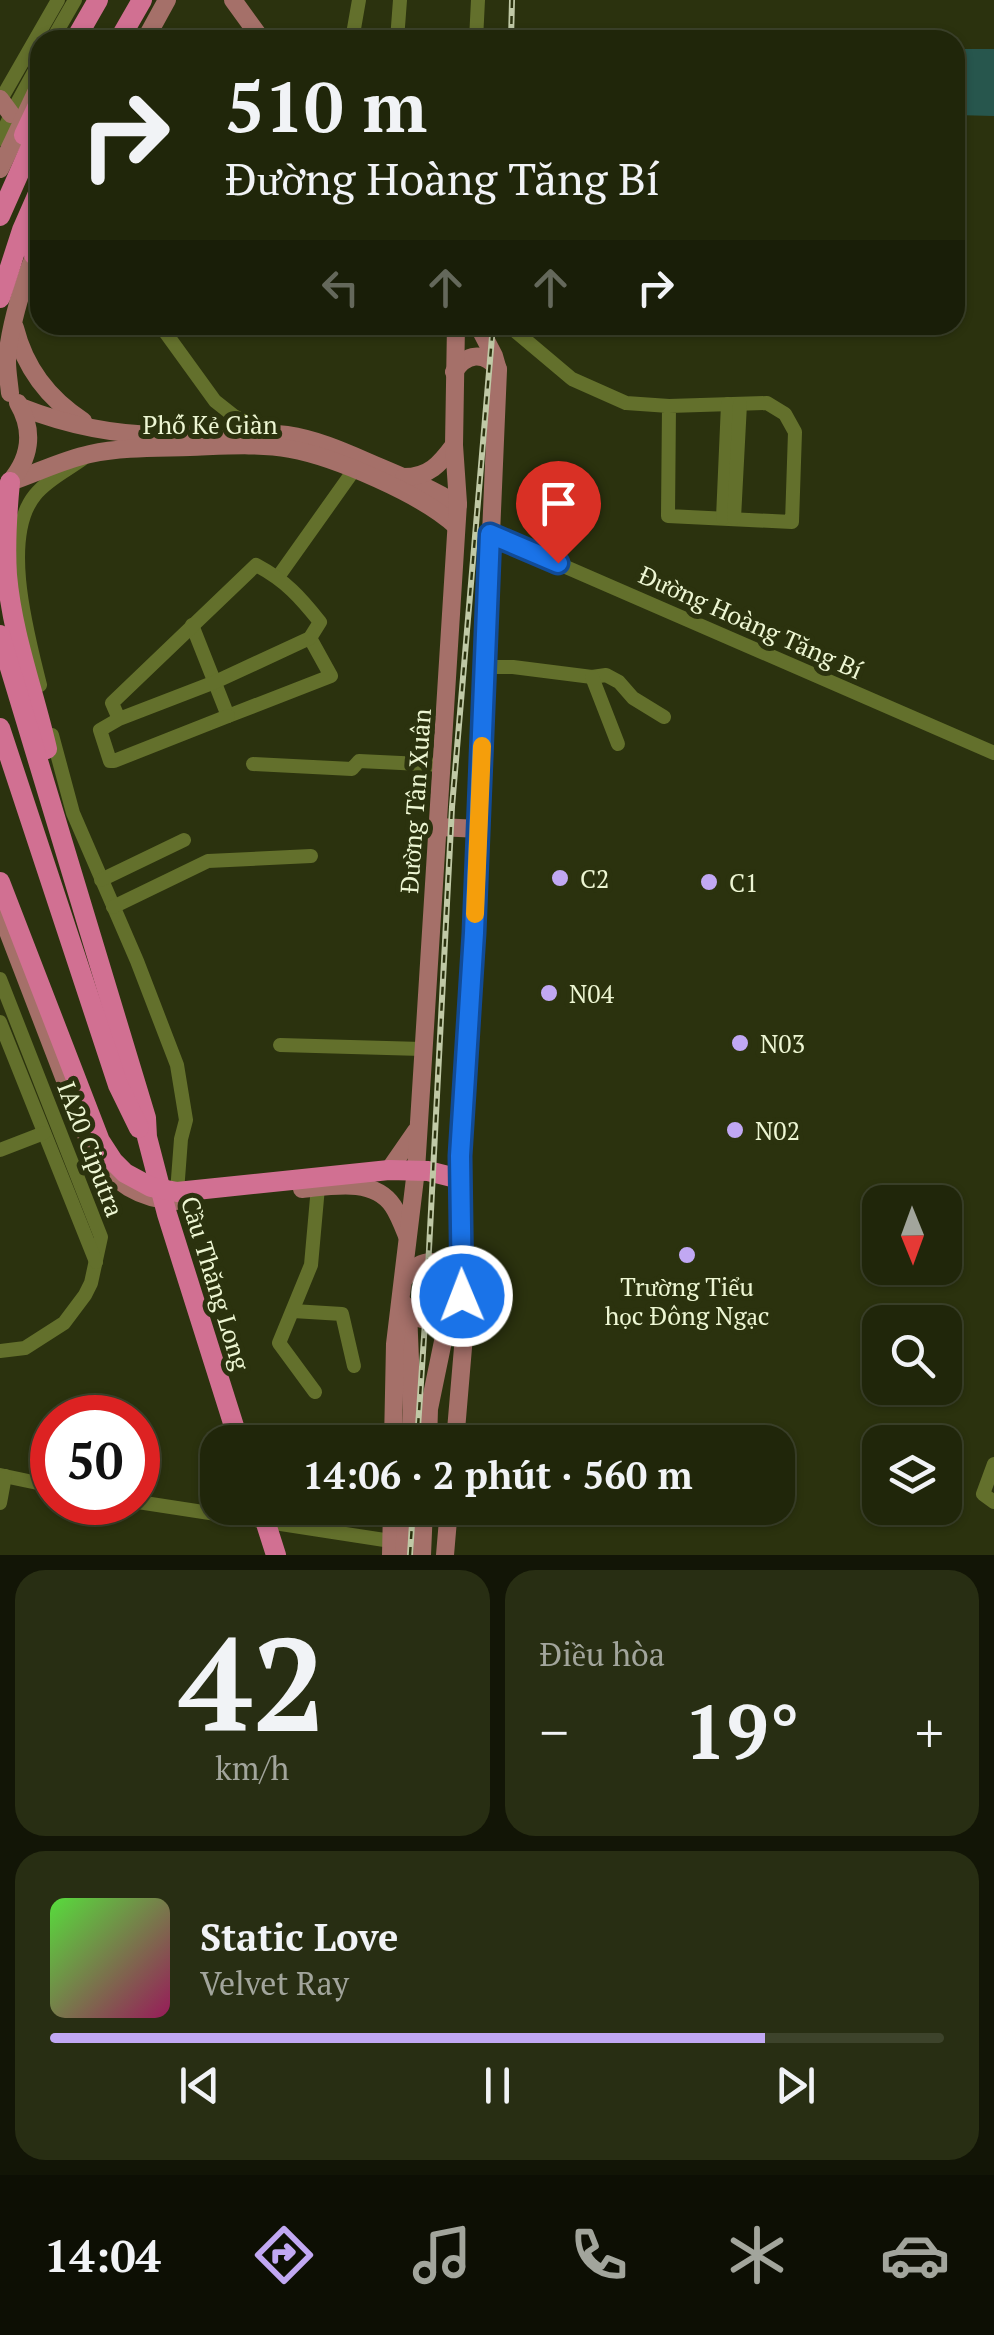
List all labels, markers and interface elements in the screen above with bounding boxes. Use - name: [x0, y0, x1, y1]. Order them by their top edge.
- text: 510 m: [225, 59, 427, 152]
- icon: right: [60, 70, 190, 200]
- text: Đường Hoàng Tăng Bí: [225, 148, 660, 208]
- icon: left: [313, 260, 368, 315]
- icon: ahead: [418, 260, 473, 315]
- icon: ahead: [523, 260, 578, 315]
- icon: right: [628, 260, 683, 315]
- street label: Phố Kẻ Giàn: [143, 408, 278, 441]
- pin: [516, 461, 601, 564]
- icon: arrive: [531, 476, 586, 531]
- street label: Đường Hoàng Tăng Bí: [634, 558, 868, 686]
- street label: Đường Tân Xuân: [392, 707, 438, 895]
- place label: C2: [580, 862, 609, 895]
- place label: C1: [729, 866, 758, 899]
- marker: C2: [549, 867, 571, 889]
- marker: C1: [698, 871, 720, 893]
- place label: N04: [569, 977, 615, 1010]
- marker: N04: [538, 982, 560, 1004]
- place label: N03: [760, 1027, 805, 1060]
- marker: N03: [729, 1032, 751, 1054]
- street label: IA20 Ciputra: [50, 1077, 132, 1222]
- place label: N02: [755, 1114, 800, 1147]
- marker: N02: [724, 1119, 746, 1141]
- north arrow: [862, 1185, 962, 1285]
- map controls: [862, 1185, 962, 1525]
- street label: Cầu Thăng Long: [174, 1192, 258, 1375]
- position arrow: [410, 1244, 514, 1348]
- marker: Trường Tiểu học Đông Ngạc: [676, 1244, 698, 1266]
- place label: Trường Tiểu học Đông Ngạc: [605, 1270, 769, 1332]
- button: search: [862, 1305, 962, 1405]
- speed limit sign: 50: [30, 1395, 160, 1525]
- button: layers: [862, 1425, 962, 1525]
- text: 14:06 · 2 phút · 560 m: [302, 1450, 693, 1500]
- text: 42: [179, 1596, 326, 1768]
- text: Điều hòa: [540, 1633, 665, 1675]
- text: 19°: [684, 1681, 800, 1780]
- text: −: [540, 1695, 569, 1768]
- text: +: [915, 1695, 944, 1768]
- text: km/h: [215, 1747, 289, 1789]
- text: Static Love: [200, 1912, 398, 1962]
- text: Velvet Ray: [200, 1962, 349, 2004]
- icon: previous: [172, 2058, 227, 2113]
- icon: pause: [470, 2058, 525, 2113]
- icon: next: [768, 2058, 823, 2113]
- icon: directions: [249, 2220, 319, 2290]
- icon: music: [407, 2220, 477, 2290]
- icon: phone: [564, 2220, 634, 2290]
- icon: climate: [722, 2220, 792, 2290]
- icon: car: [880, 2220, 950, 2290]
- text: 14:04: [44, 2225, 161, 2285]

